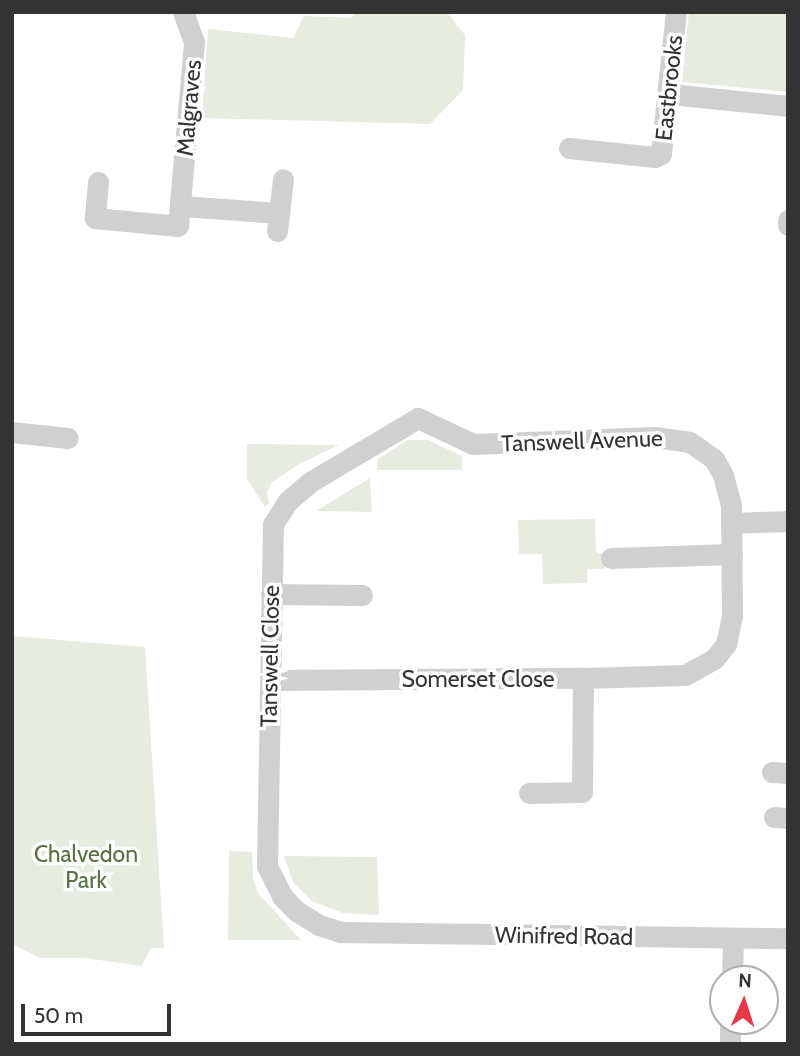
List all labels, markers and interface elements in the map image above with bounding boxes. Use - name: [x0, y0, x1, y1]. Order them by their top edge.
- street label: Eastbrooks: [650, 34, 688, 142]
- street label: Malgraves: [171, 59, 207, 157]
- street label: Tanswell Avenue: [501, 424, 663, 458]
- street label: Tanswell Close: [255, 585, 285, 727]
- street label: Somerset Close: [402, 665, 554, 693]
- park label: Chalvedon Park: [34, 840, 138, 894]
- street label: Winifred Road: [495, 921, 633, 951]
- north arrow: [709, 965, 779, 1035]
- text: N: [738, 969, 752, 992]
- scale bar: [24, 990, 175, 1034]
- text: 50 m: [34, 1003, 83, 1028]

